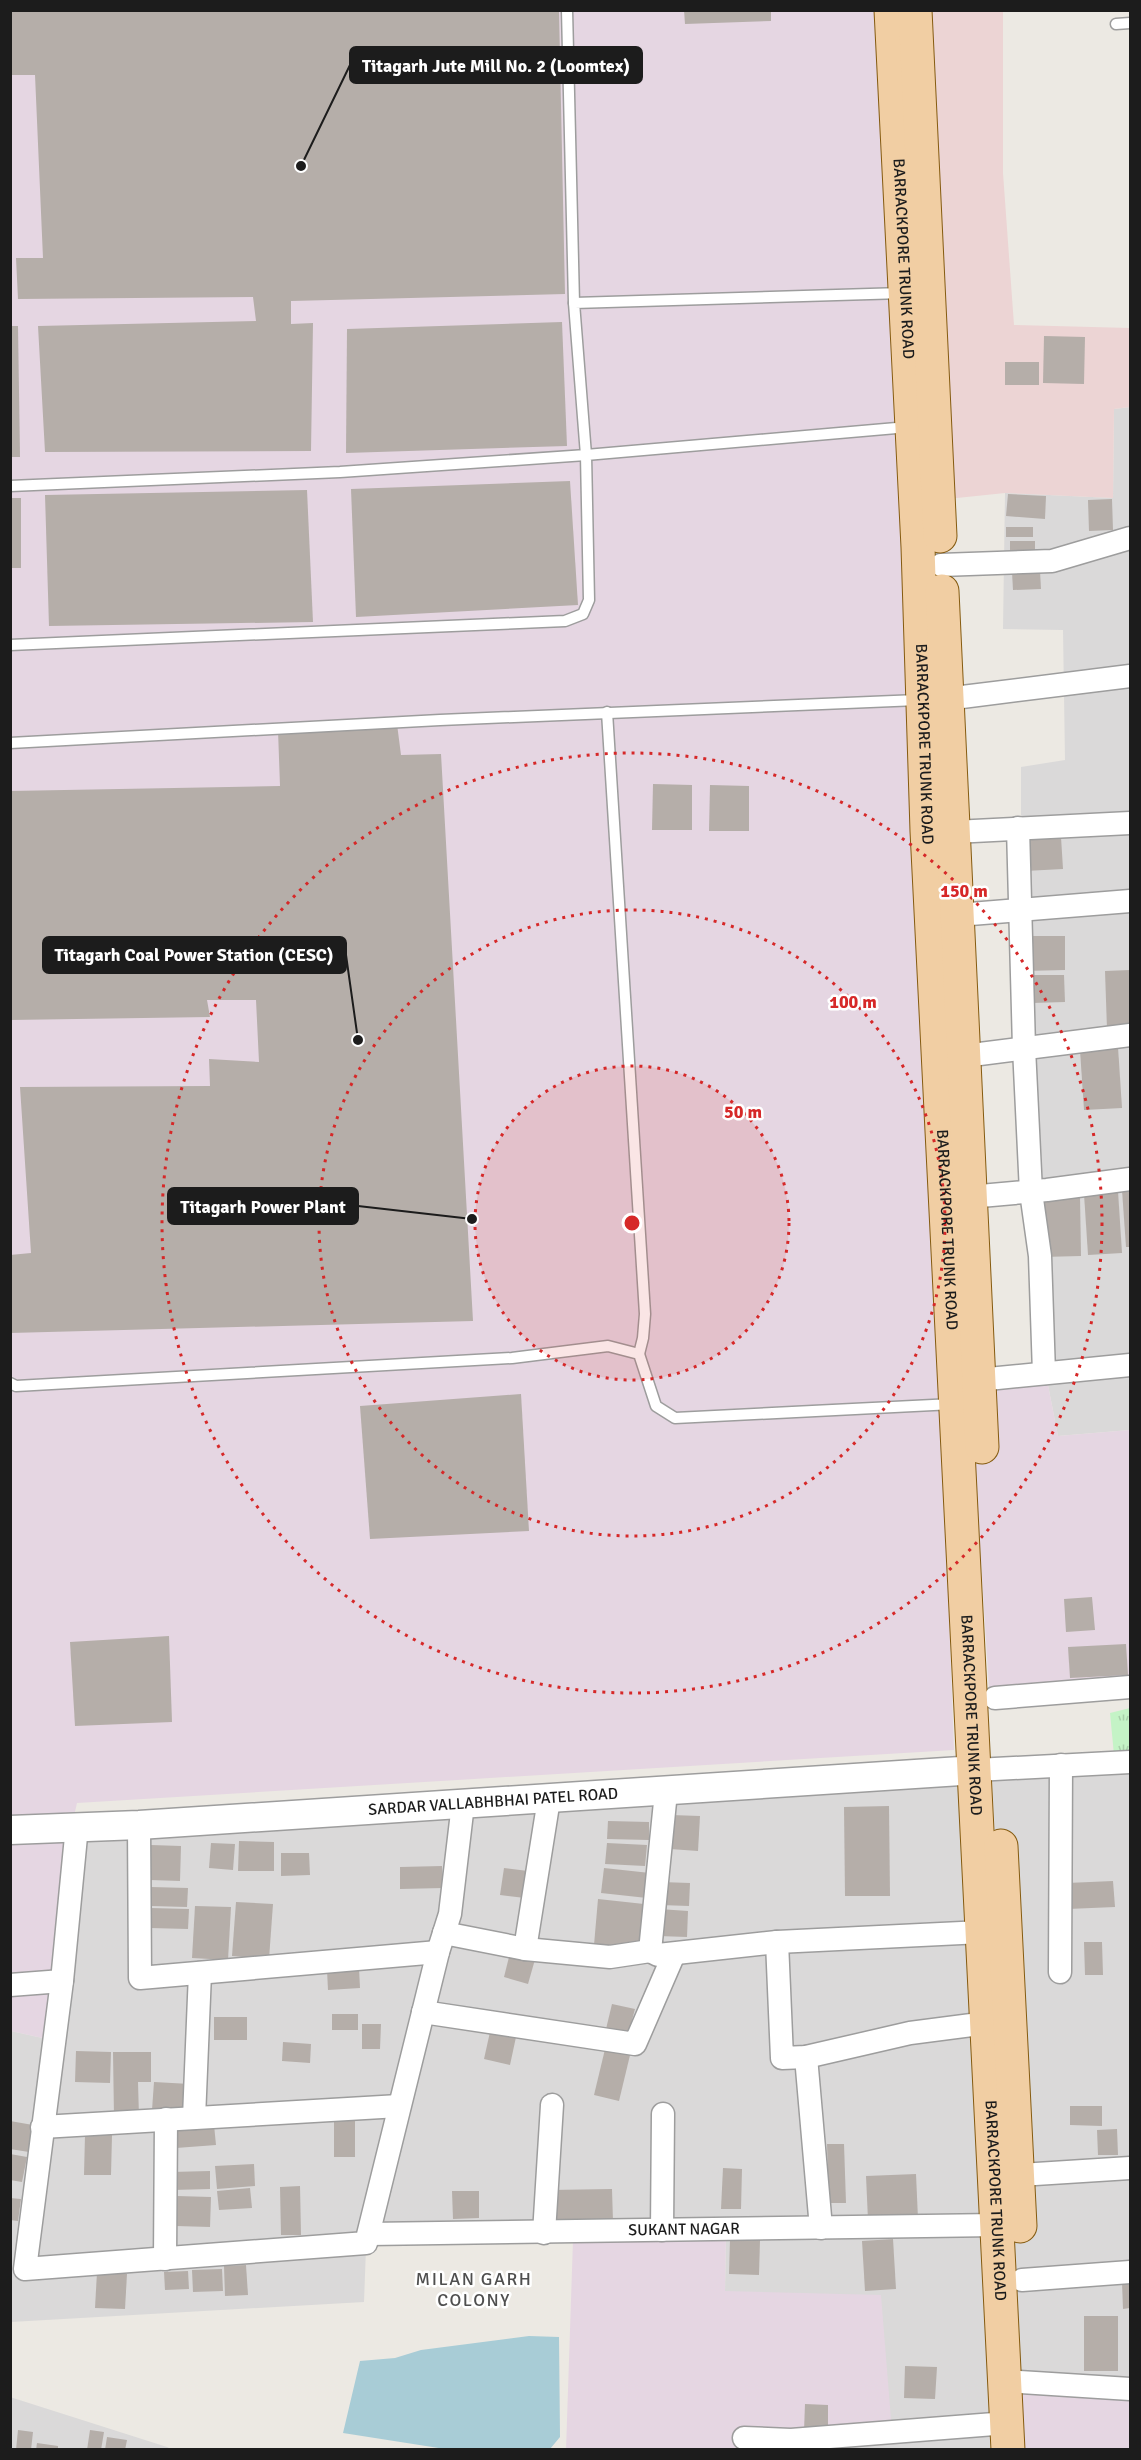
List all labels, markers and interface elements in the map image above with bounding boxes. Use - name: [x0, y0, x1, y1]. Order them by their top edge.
- callout: Titagarh Jute Mill No. 2 (Loomtex): [350, 47, 642, 83]
- text: Titagarh Jute Mill No. 2 (Loomtex): [362, 55, 630, 77]
- street label: BARRACKPORE TRUNK ROAD: [888, 158, 919, 360]
- street label: BARRACKPORE TRUNK ROAD: [911, 643, 938, 845]
- text: 150 m: [940, 880, 988, 902]
- callout: Titagarh Coal Power Station (CESC): [43, 937, 346, 973]
- text: Titagarh Coal Power Station (CESC): [54, 944, 334, 966]
- text: 100 m: [829, 991, 877, 1013]
- text: 50 m: [724, 1101, 762, 1123]
- street label: BARRACKPORE TRUNK ROAD: [932, 1129, 962, 1331]
- callout: Titagarh Power Plant: [168, 1188, 358, 1224]
- text: Titagarh Power Plant: [180, 1196, 346, 1218]
- centre of rings: [622, 1213, 642, 1233]
- street label: BARRACKPORE TRUNK ROAD: [956, 1614, 986, 1816]
- street label: SARDAR VALLABHBHAI PATEL ROAD: [368, 1784, 619, 1820]
- street label: BARRACKPORE TRUNK ROAD: [981, 2100, 1011, 2301]
- street label: SUKANT NAGAR: [628, 2219, 740, 2240]
- district label: MILAN GARH COLONY: [416, 2268, 532, 2311]

